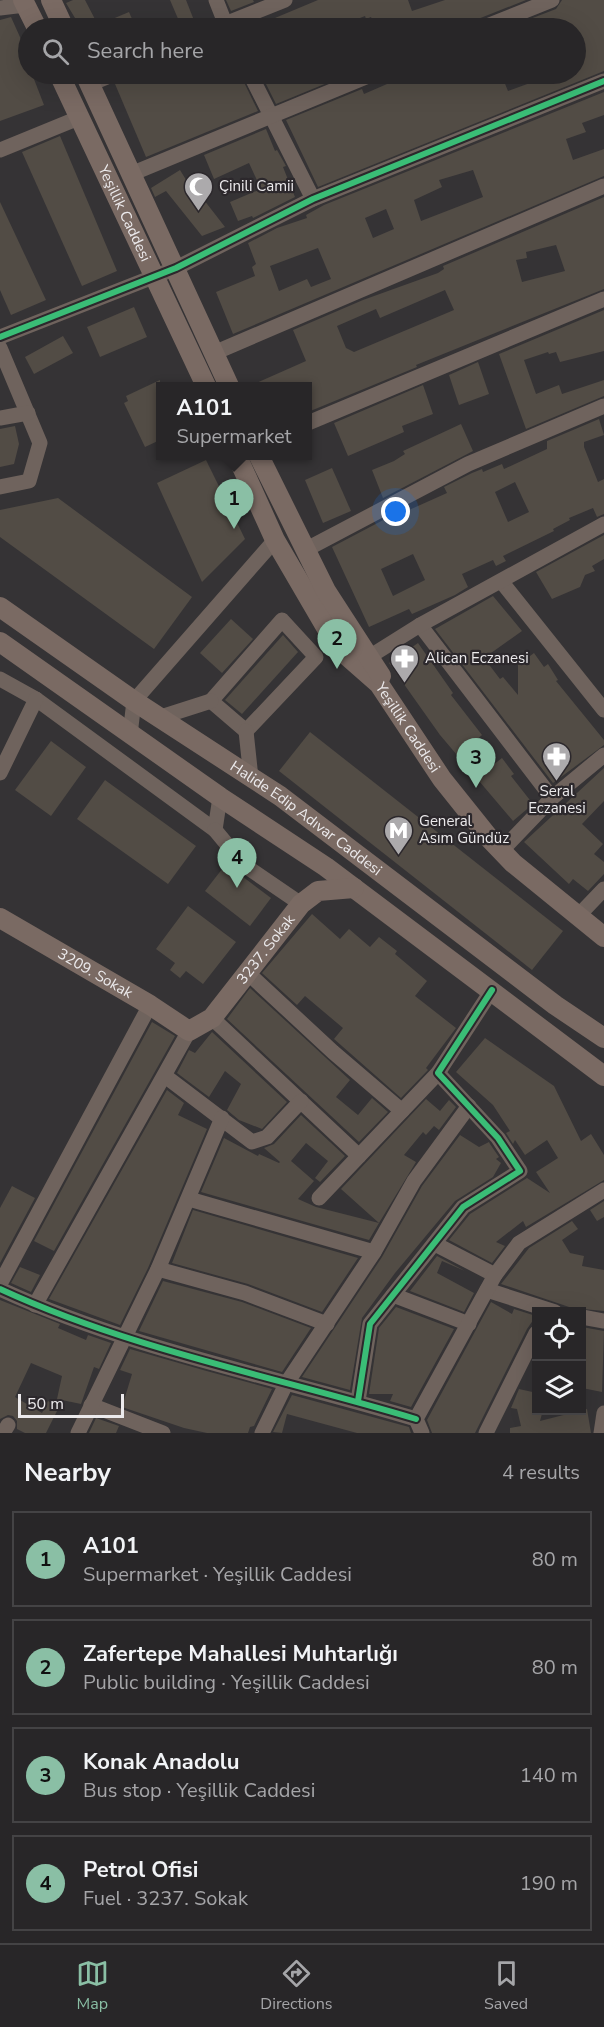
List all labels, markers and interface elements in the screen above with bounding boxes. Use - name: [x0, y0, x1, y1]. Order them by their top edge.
- search box: [18, 18, 586, 84]
- icon: search: [39, 35, 72, 68]
- text: Search here: [87, 36, 204, 66]
- street label: Yeşillik Caddesi: [93, 161, 156, 265]
- mosque icon: Çinili Camii: [182, 170, 214, 212]
- place label: Çinili Camii: [219, 176, 294, 196]
- popup: [156, 382, 312, 460]
- text: A101: [176, 393, 232, 423]
- text: Supermarket: [176, 423, 292, 450]
- pin: 1: [214, 480, 254, 529]
- your location: [381, 497, 410, 526]
- pin: 2: [318, 620, 356, 669]
- pharmacy icon: Alican Eczanesi: [388, 642, 420, 684]
- place label: Alican Eczanesi: [425, 648, 529, 668]
- street label: Yeşillik Caddesi: [370, 678, 445, 776]
- pin: 3: [456, 738, 496, 788]
- pharmacy icon: Seral Eczanesi: [541, 740, 573, 782]
- street label: Halide Edip Adıvar Caddesi: [226, 756, 386, 880]
- place label: Seral Eczanesi: [528, 781, 586, 818]
- place label: General Asım Gündüz: [419, 811, 509, 848]
- metro station icon: General Asım Gündüz: [382, 814, 414, 856]
- pin: 4: [218, 838, 256, 888]
- street label: 3237. Sokak: [232, 910, 300, 988]
- street label: 3209. Sokak: [54, 944, 137, 1003]
- map controls: [532, 1307, 586, 1415]
- button: locate: [532, 1307, 586, 1361]
- button: layers: [532, 1361, 586, 1415]
- scale bar: [18, 1391, 124, 1418]
- text: 50 m: [27, 1393, 64, 1415]
- text: Nearby: [24, 1455, 111, 1490]
- text: 4 results: [502, 1459, 580, 1486]
- text: A101: [83, 1531, 139, 1561]
- text: 1: [40, 1546, 52, 1573]
- text: 80 m: [532, 1546, 578, 1573]
- text: Supermarket · Yeşillik Caddesi: [83, 1561, 352, 1588]
- text: Zafertepe Mahallesi Muhtarlığı: [83, 1639, 398, 1669]
- text: 2: [40, 1654, 52, 1681]
- text: 80 m: [532, 1654, 578, 1681]
- text: Public building · Yeşillik Caddesi: [83, 1669, 370, 1696]
- text: Konak Anadolu: [83, 1747, 240, 1777]
- text: 3: [40, 1762, 52, 1789]
- text: 140 m: [520, 1762, 578, 1789]
- text: Bus stop · Yeşillik Caddesi: [83, 1777, 315, 1804]
- text: Petrol Ofisi: [83, 1855, 198, 1885]
- text: 4: [40, 1870, 52, 1897]
- text: 190 m: [520, 1870, 578, 1897]
- text: Fuel · 3237. Sokak: [83, 1885, 248, 1912]
- tab: Map: [76, 1957, 109, 2015]
- tab: Directions: [260, 1957, 332, 2015]
- tab: Saved: [484, 1957, 528, 2015]

